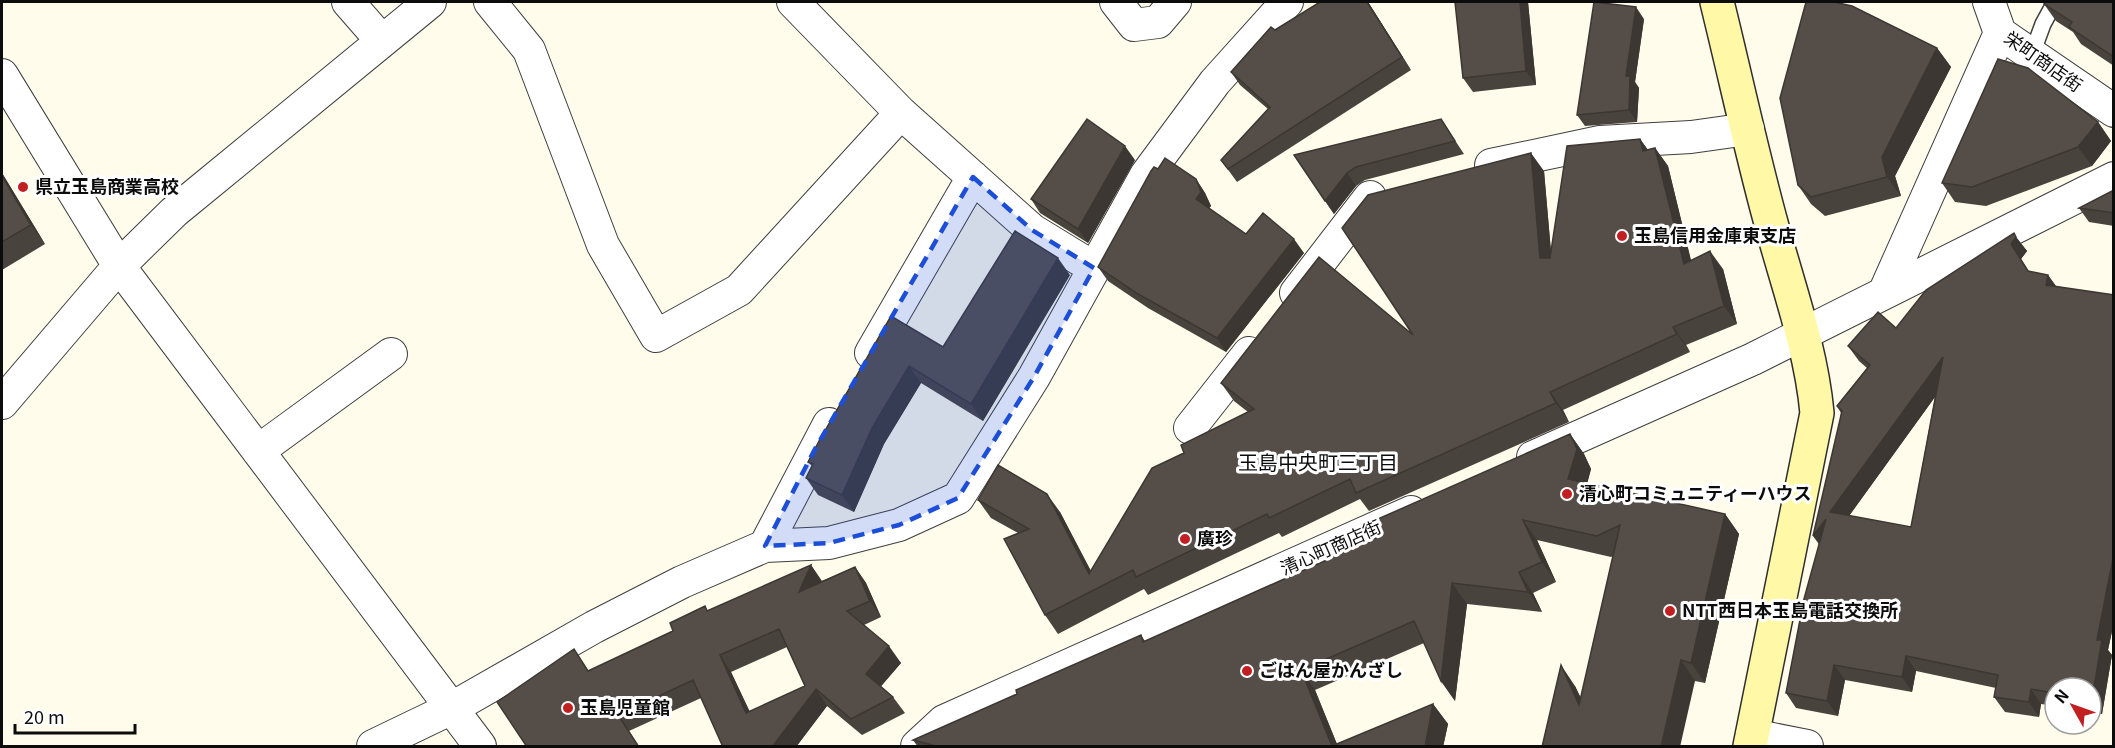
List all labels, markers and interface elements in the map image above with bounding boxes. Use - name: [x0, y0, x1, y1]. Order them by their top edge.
- street label: 栄町商店街: [2000, 24, 2088, 97]
- place label: 県立玉島商業高校: [35, 172, 179, 198]
- marker: 県立玉島商業高校: [16, 180, 30, 194]
- place label: 玉島信用金庫東支店: [1634, 221, 1796, 247]
- marker: 玉島信用金庫東支店: [1615, 229, 1629, 243]
- district label: 玉島中央町三丁目: [1238, 447, 1398, 476]
- place label: 清心町コミュニティーハウス: [1579, 479, 1812, 505]
- marker: 清心町コミュニティーハウス: [1560, 487, 1574, 501]
- street label: 清心町商店街: [1276, 512, 1385, 580]
- place label: 廣珍: [1197, 524, 1233, 550]
- marker: 廣珍: [1178, 532, 1192, 546]
- place label: NTT西日本玉島電話交換所: [1682, 596, 1898, 622]
- marker: NTT西日本玉島電話交換所: [1663, 604, 1677, 618]
- place label: ごはん屋かんざし: [1259, 656, 1403, 682]
- marker: ごはん屋かんざし: [1240, 664, 1254, 678]
- north arrow: [2043, 676, 2103, 736]
- text: N: [2048, 683, 2074, 708]
- place label: 玉島児童館: [580, 693, 670, 719]
- scale bar: [15, 697, 135, 735]
- marker: 玉島児童館: [561, 701, 575, 715]
- text: 20 m: [24, 703, 65, 729]

